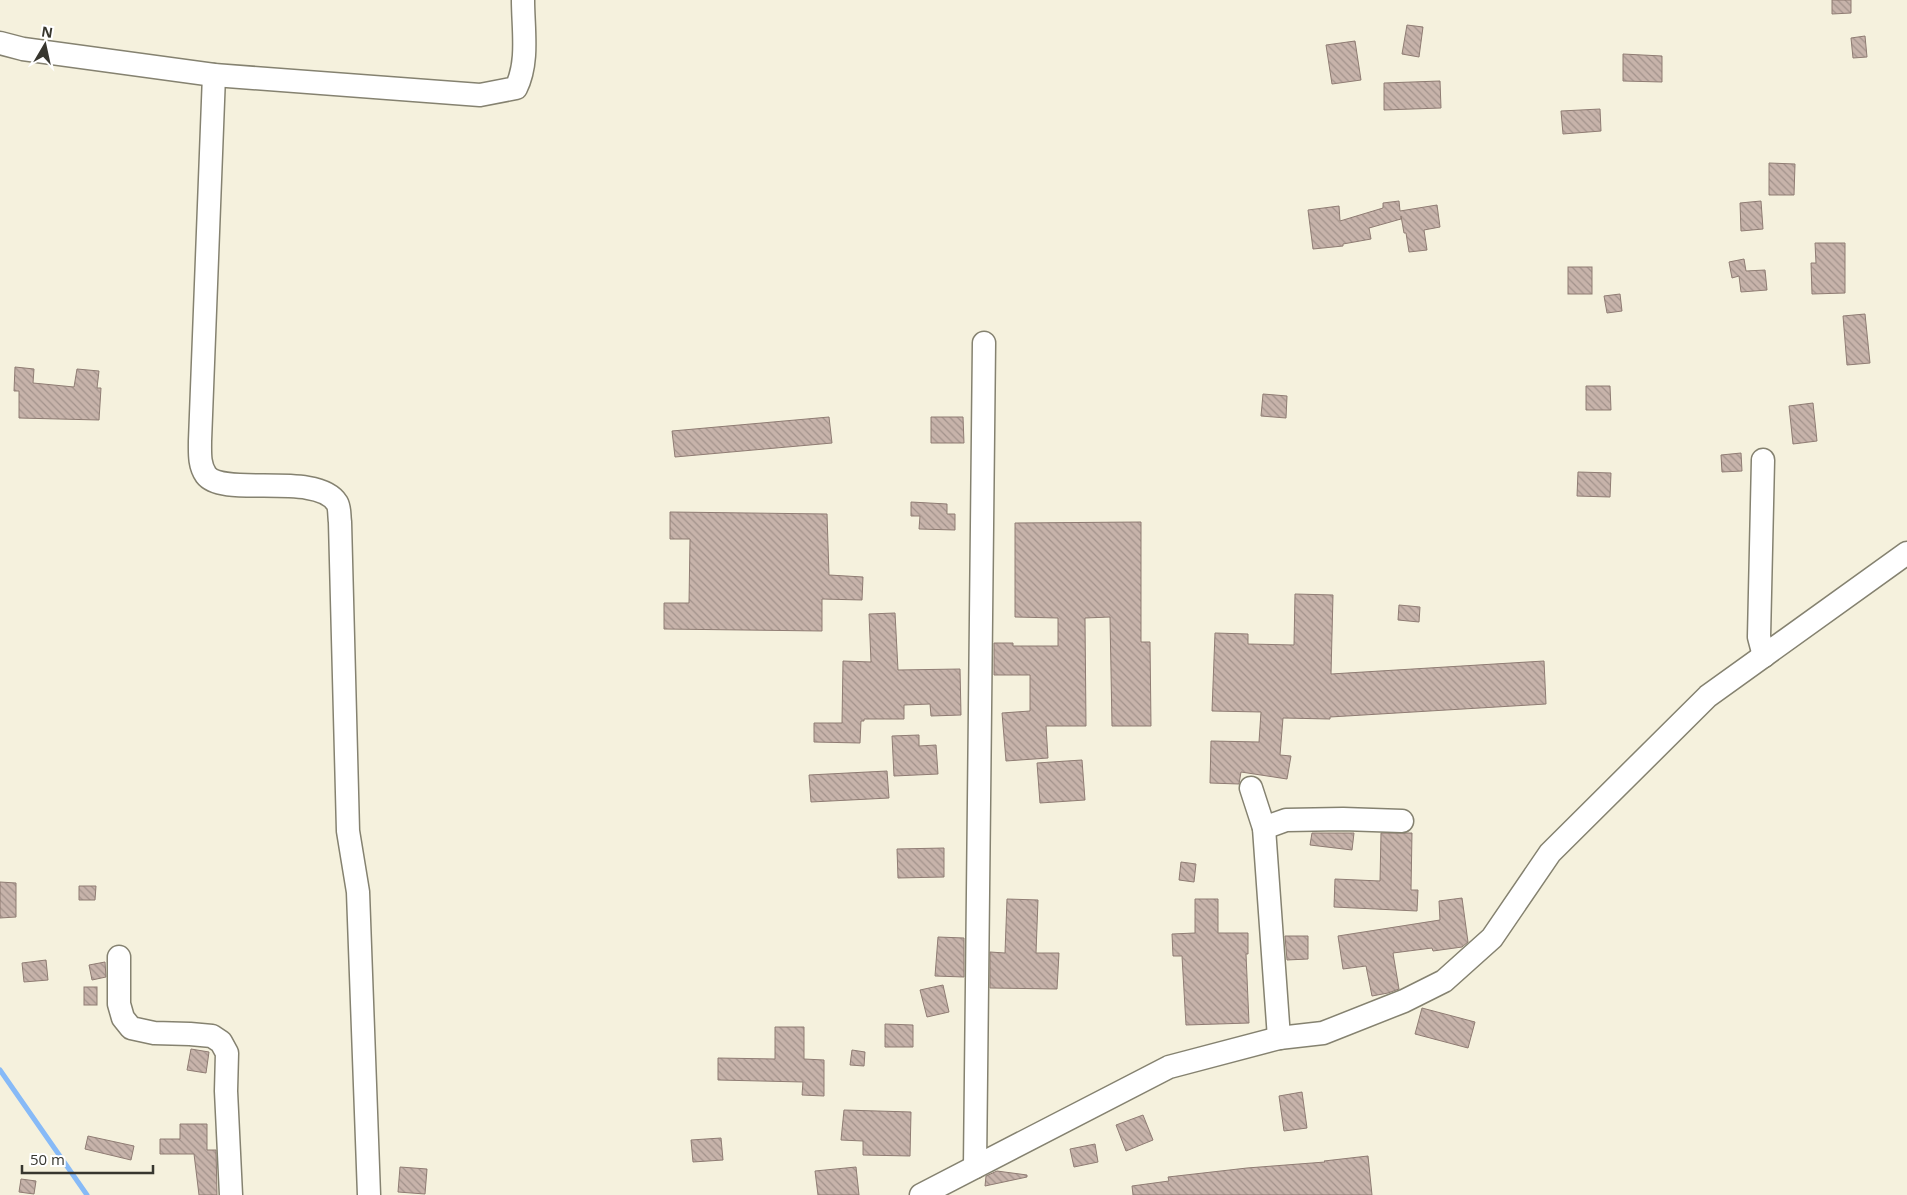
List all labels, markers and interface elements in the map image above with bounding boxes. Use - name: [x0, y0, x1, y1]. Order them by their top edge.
- north arrow: [20, 20, 70, 70]
- text: N: [40, 21, 54, 42]
- scale bar: [22, 1142, 154, 1174]
- text: 50 m: [30, 1149, 65, 1169]

